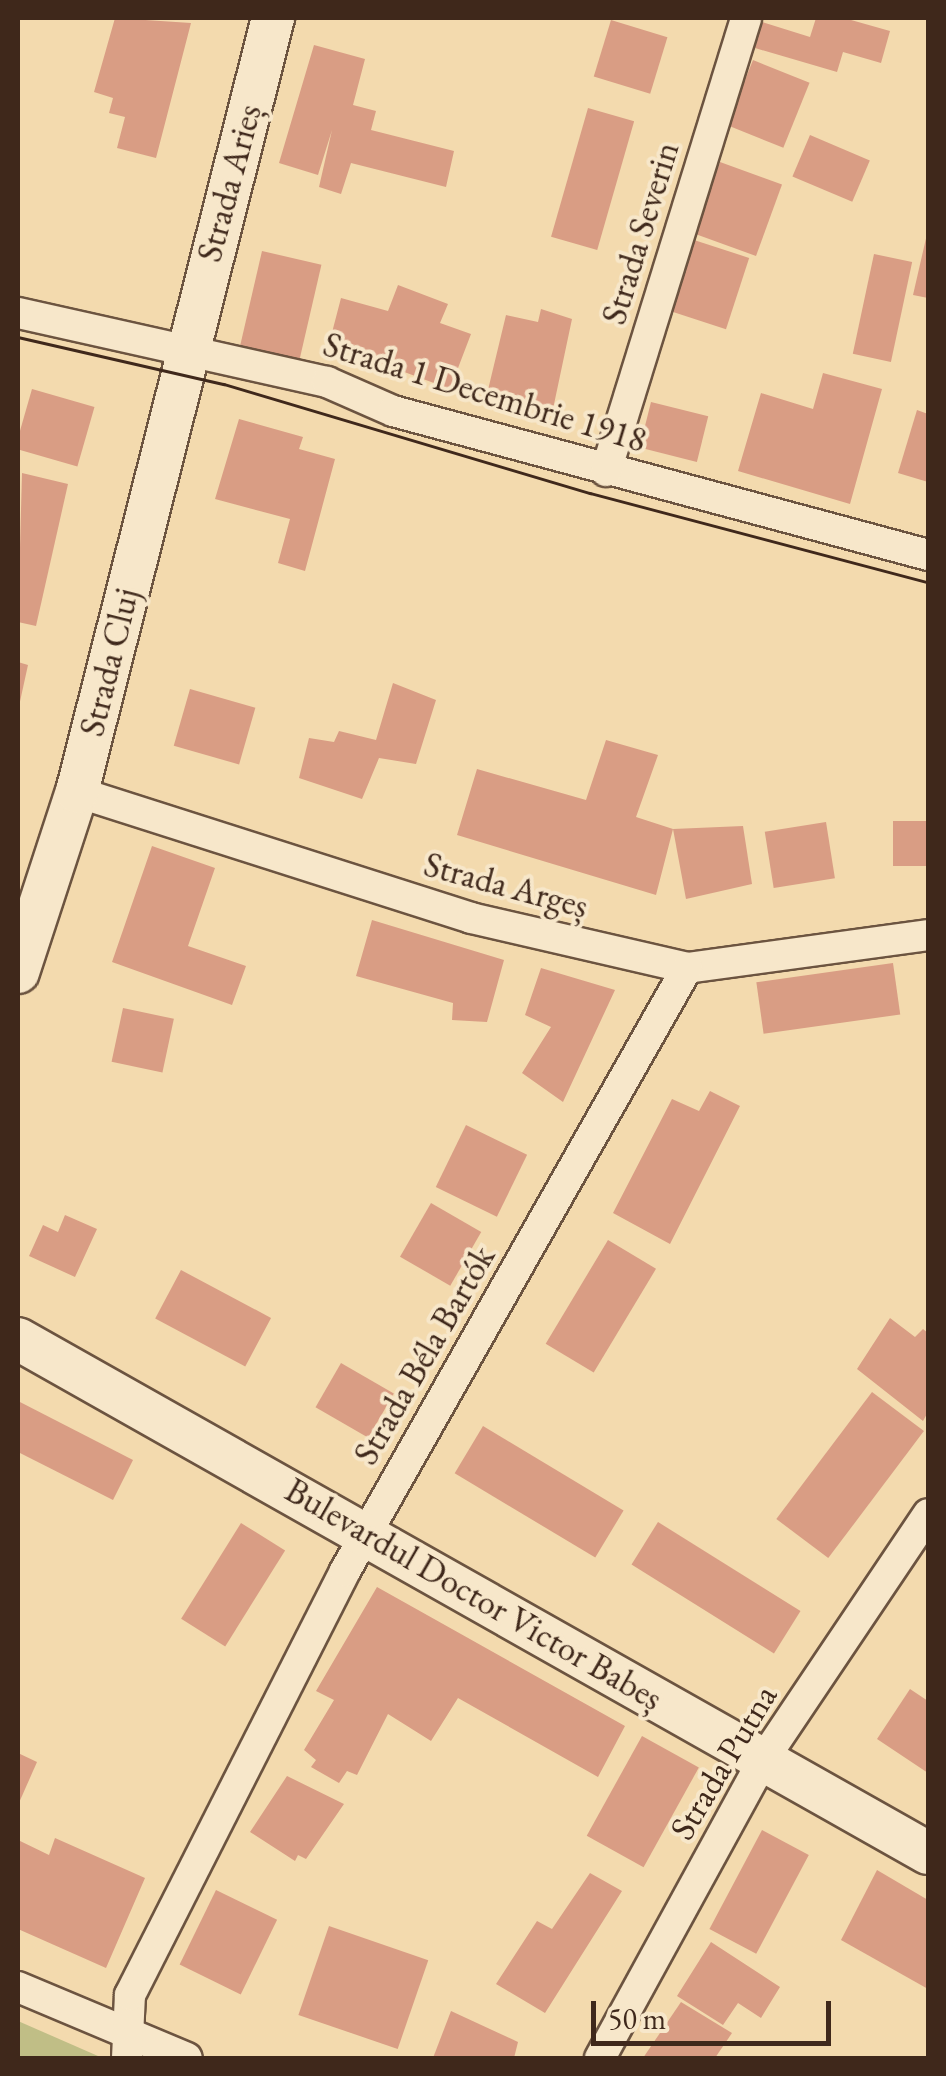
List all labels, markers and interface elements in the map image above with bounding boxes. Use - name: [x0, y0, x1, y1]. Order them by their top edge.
- street label: Strada Arieș: [188, 100, 270, 266]
- street label: Strada Severin: [592, 137, 688, 329]
- street label: Strada 1 Decembrie 1918: [318, 323, 652, 461]
- street label: Strada Cluj: [70, 584, 148, 740]
- street label: Strada Argeș: [420, 843, 592, 927]
- street label: Strada Béla Bartók: [344, 1238, 504, 1472]
- street label: Bulevardul Doctor Victor Babeș: [278, 1469, 670, 1719]
- street label: Strada Putna: [661, 1677, 785, 1847]
- scale bar: [596, 1981, 836, 2043]
- text: 50 m: [608, 1999, 666, 2038]

